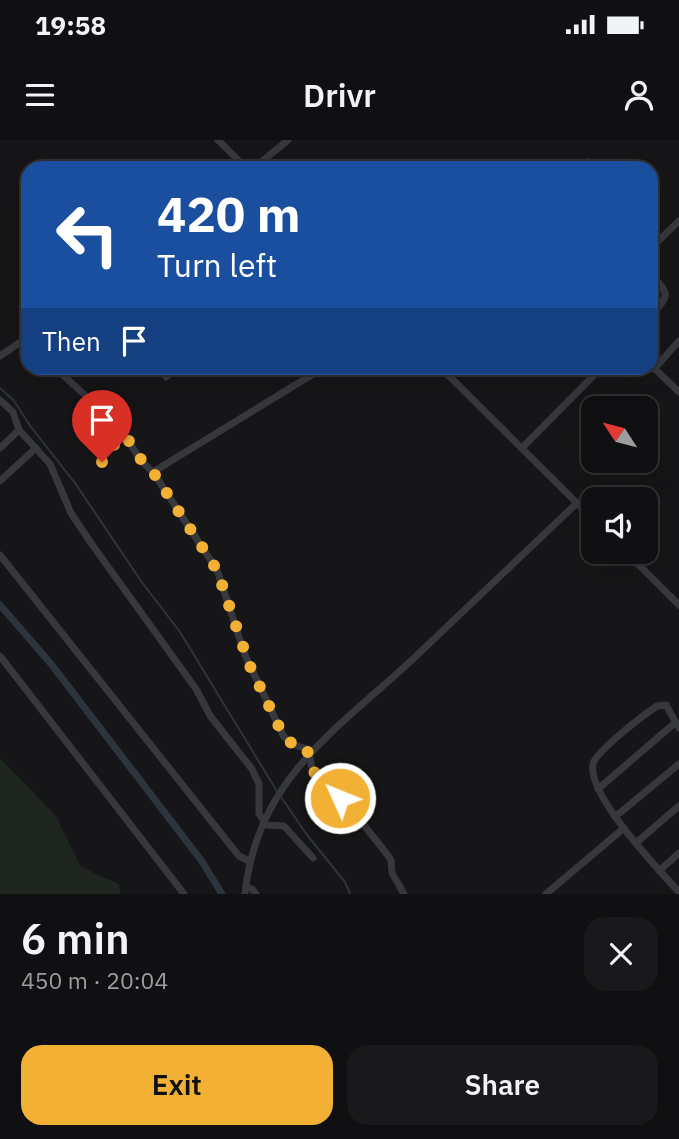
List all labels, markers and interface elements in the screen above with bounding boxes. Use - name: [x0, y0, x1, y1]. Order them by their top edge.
- text: 19:58: [35, 8, 106, 42]
- text: Drivr: [303, 74, 376, 116]
- icon: menu: [21, 76, 59, 114]
- icon: person: [620, 76, 658, 114]
- text: 420 m: [157, 182, 301, 245]
- icon: left: [42, 189, 133, 280]
- text: Turn left: [157, 244, 277, 286]
- icon: arrive: [115, 322, 153, 360]
- text: Then: [42, 324, 101, 358]
- pin: [72, 390, 132, 462]
- north arrow: [581, 396, 658, 472]
- map controls: [581, 396, 658, 564]
- icon: arrive: [83, 401, 121, 439]
- button: sound: [581, 487, 658, 564]
- position arrow: [303, 761, 377, 835]
- text: 6 min: [21, 911, 130, 966]
- button: close: [584, 917, 658, 991]
- text: 450 m · 20:04: [21, 965, 168, 995]
- button: Exit: [21, 1045, 333, 1125]
- button: Share: [347, 1045, 658, 1125]

